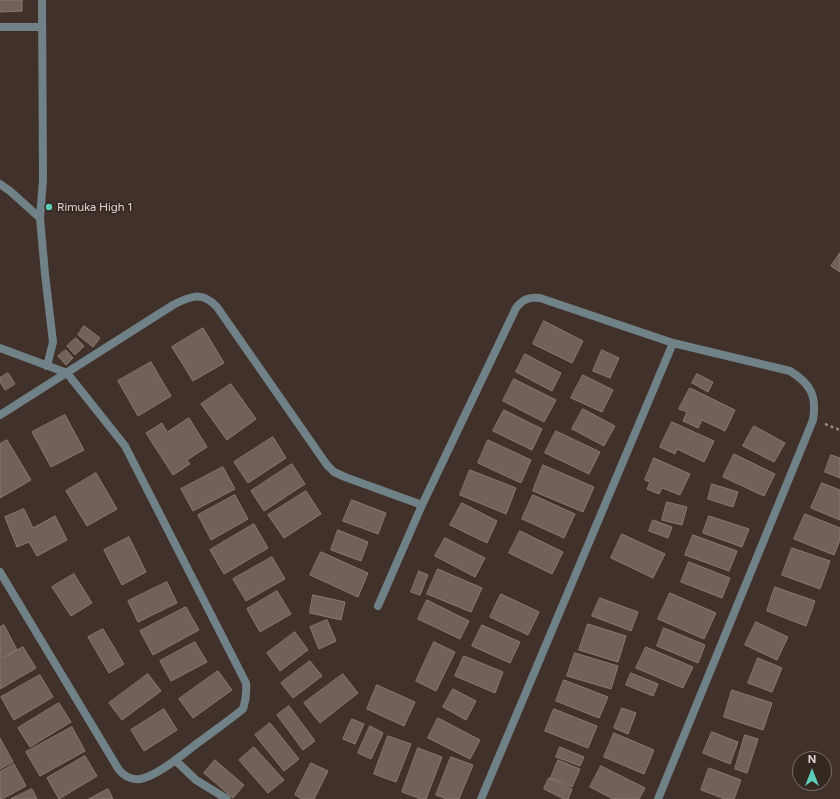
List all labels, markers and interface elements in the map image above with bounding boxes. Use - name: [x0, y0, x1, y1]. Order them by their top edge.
- place label: Rimuka High 1: [57, 200, 132, 214]
- marker: Rimuka High 1: [44, 202, 54, 212]
- north arrow: [792, 751, 832, 791]
- text: N: [808, 753, 816, 766]

